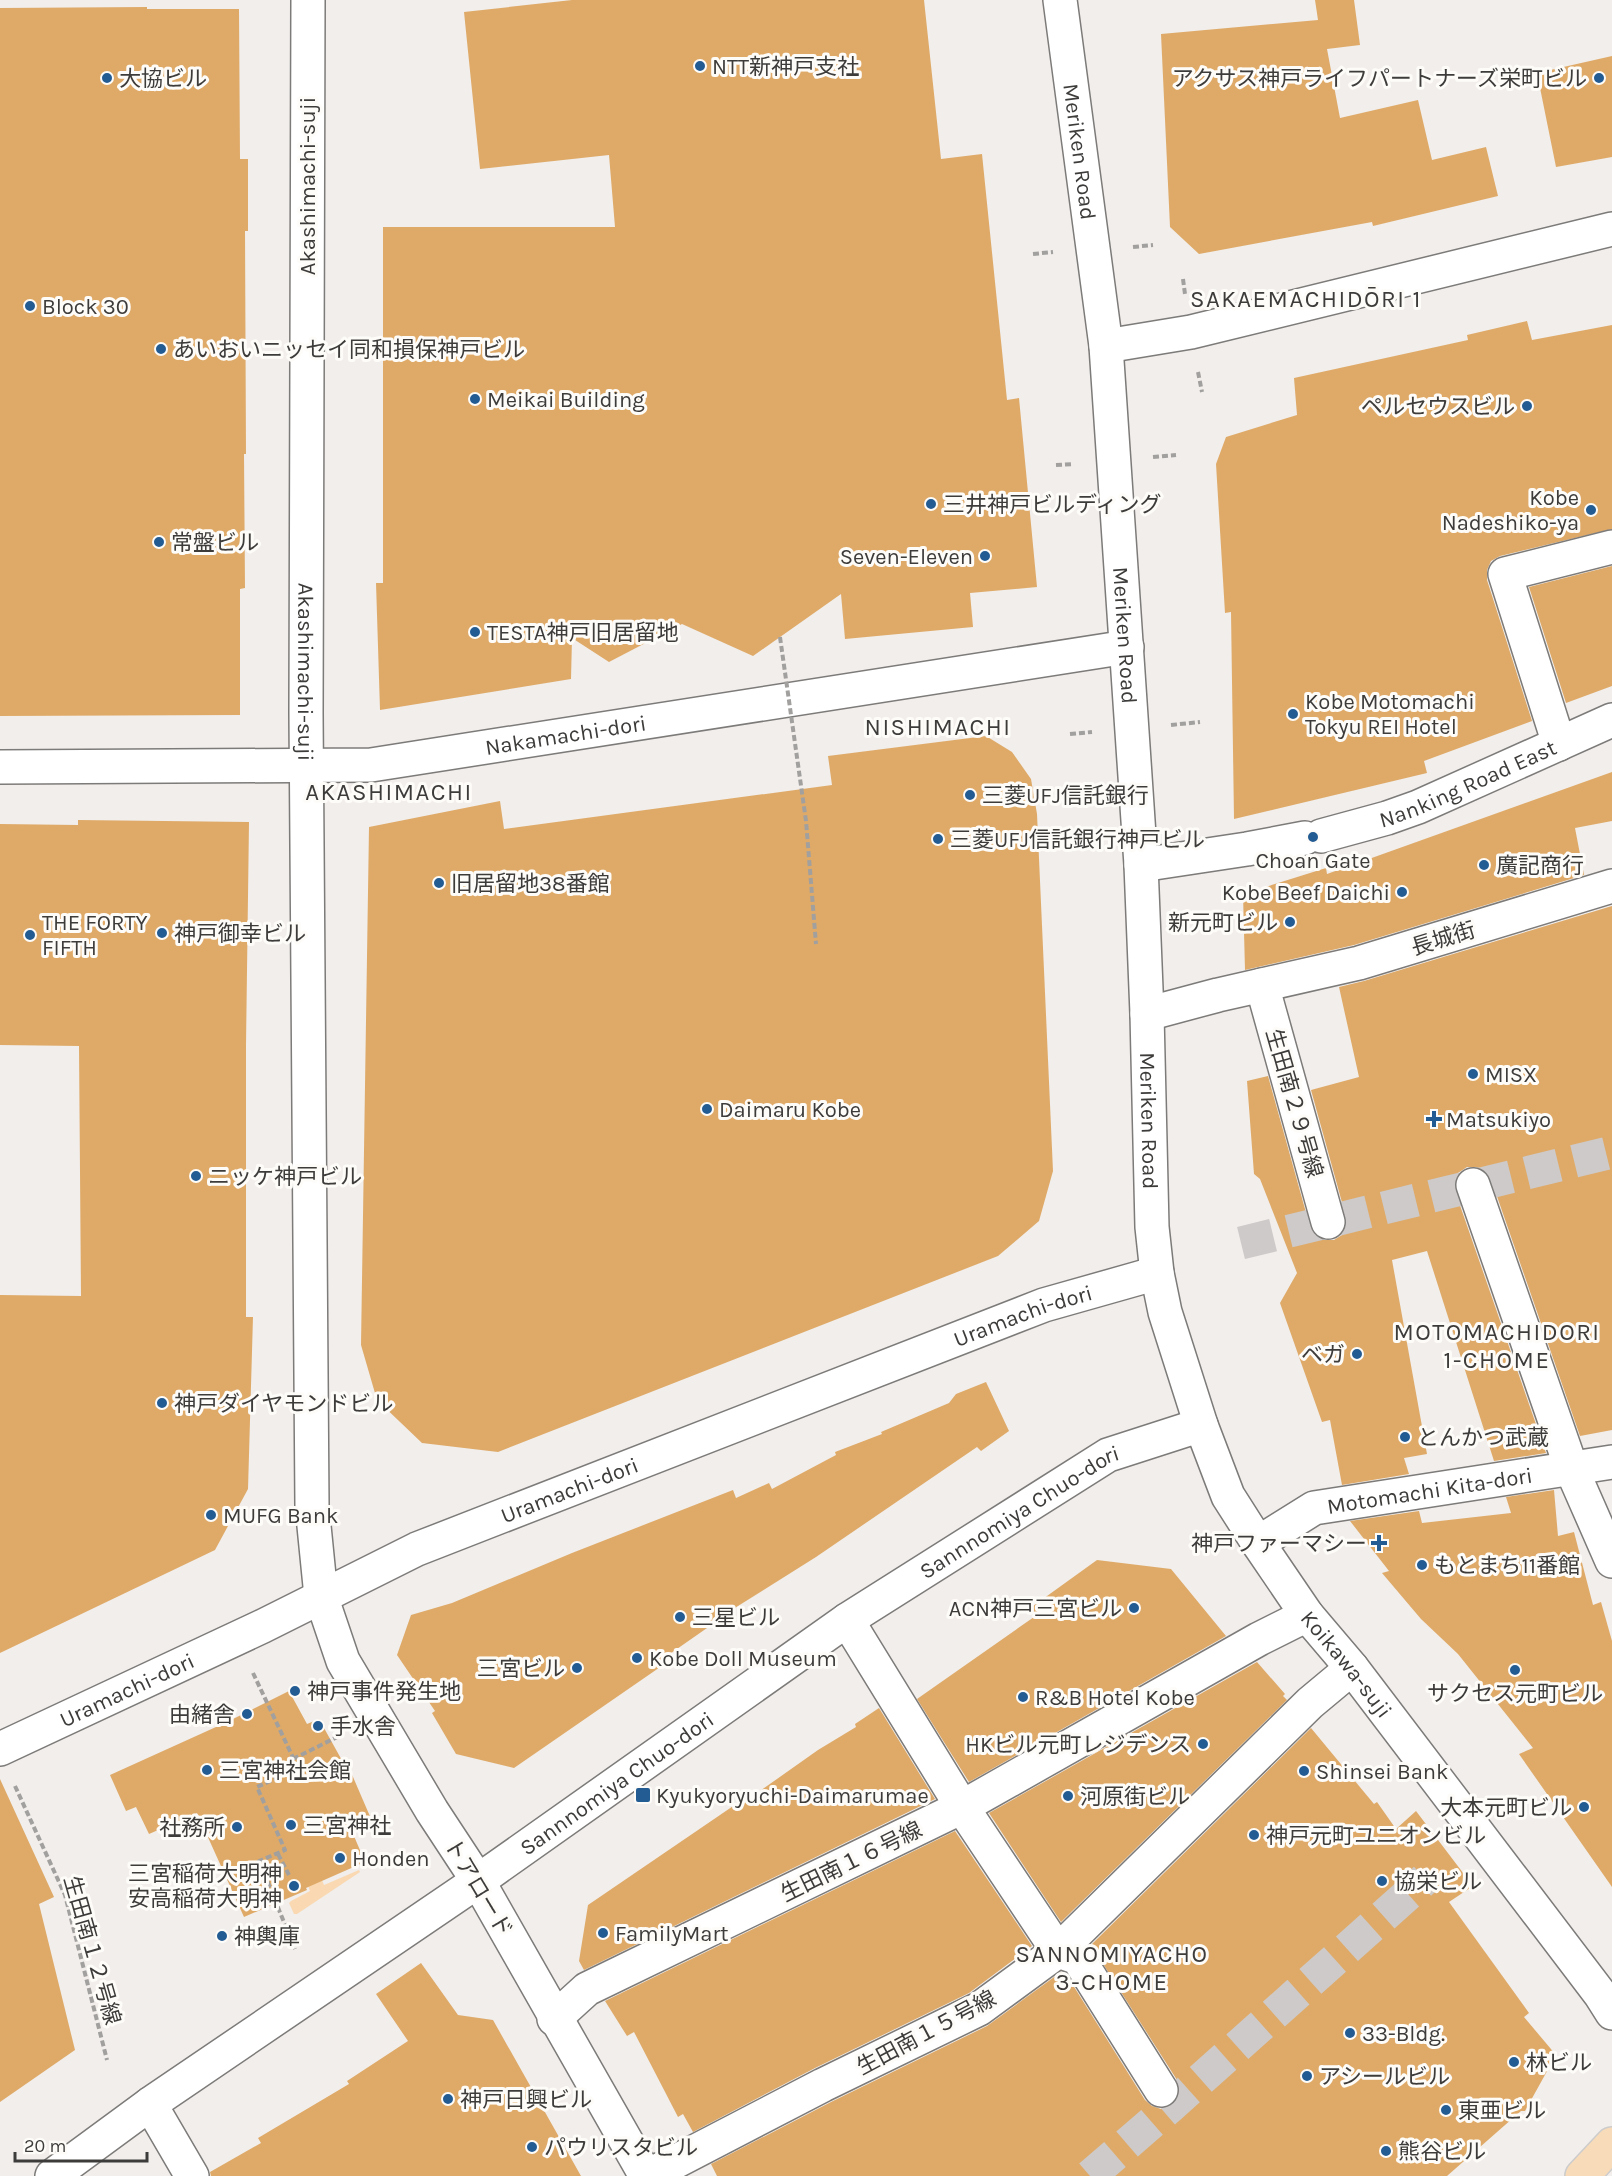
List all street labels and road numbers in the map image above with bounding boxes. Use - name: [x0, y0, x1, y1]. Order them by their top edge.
- street label: Meriken Road: [1057, 82, 1101, 222]
- street label: Akashimachi-suji: [295, 97, 321, 275]
- street label: Meriken Road: [1107, 566, 1142, 705]
- street label: Akashimachi-suji: [292, 583, 318, 761]
- street label: Nakamachi-dori: [483, 710, 648, 761]
- street label: Nanking Road East: [1376, 735, 1561, 834]
- street label: 長城街: [1408, 917, 1479, 961]
- street label: 生田南２９号線: [1260, 1026, 1328, 1181]
- street label: Meriken Road: [1134, 1052, 1163, 1190]
- street label: Uramachi-dori: [950, 1280, 1095, 1353]
- street label: Sannnomiya Chuo-dori: [915, 1440, 1123, 1585]
- street label: Uramachi-dori: [497, 1452, 642, 1529]
- street label: Motomachi Kita-dori: [1325, 1462, 1534, 1520]
- street label: Koikawa-suji: [1295, 1606, 1397, 1723]
- street label: Uramachi-dori: [56, 1648, 199, 1733]
- street label: Sannnomiya Chuo-dori: [515, 1706, 719, 1861]
- street label: 生田南１６号線: [777, 1816, 926, 1907]
- street label: トアロード: [439, 1834, 518, 1941]
- street label: 生田南１２号線: [58, 1873, 126, 2028]
- street label: 生田南１５号線: [852, 1985, 1001, 2081]

